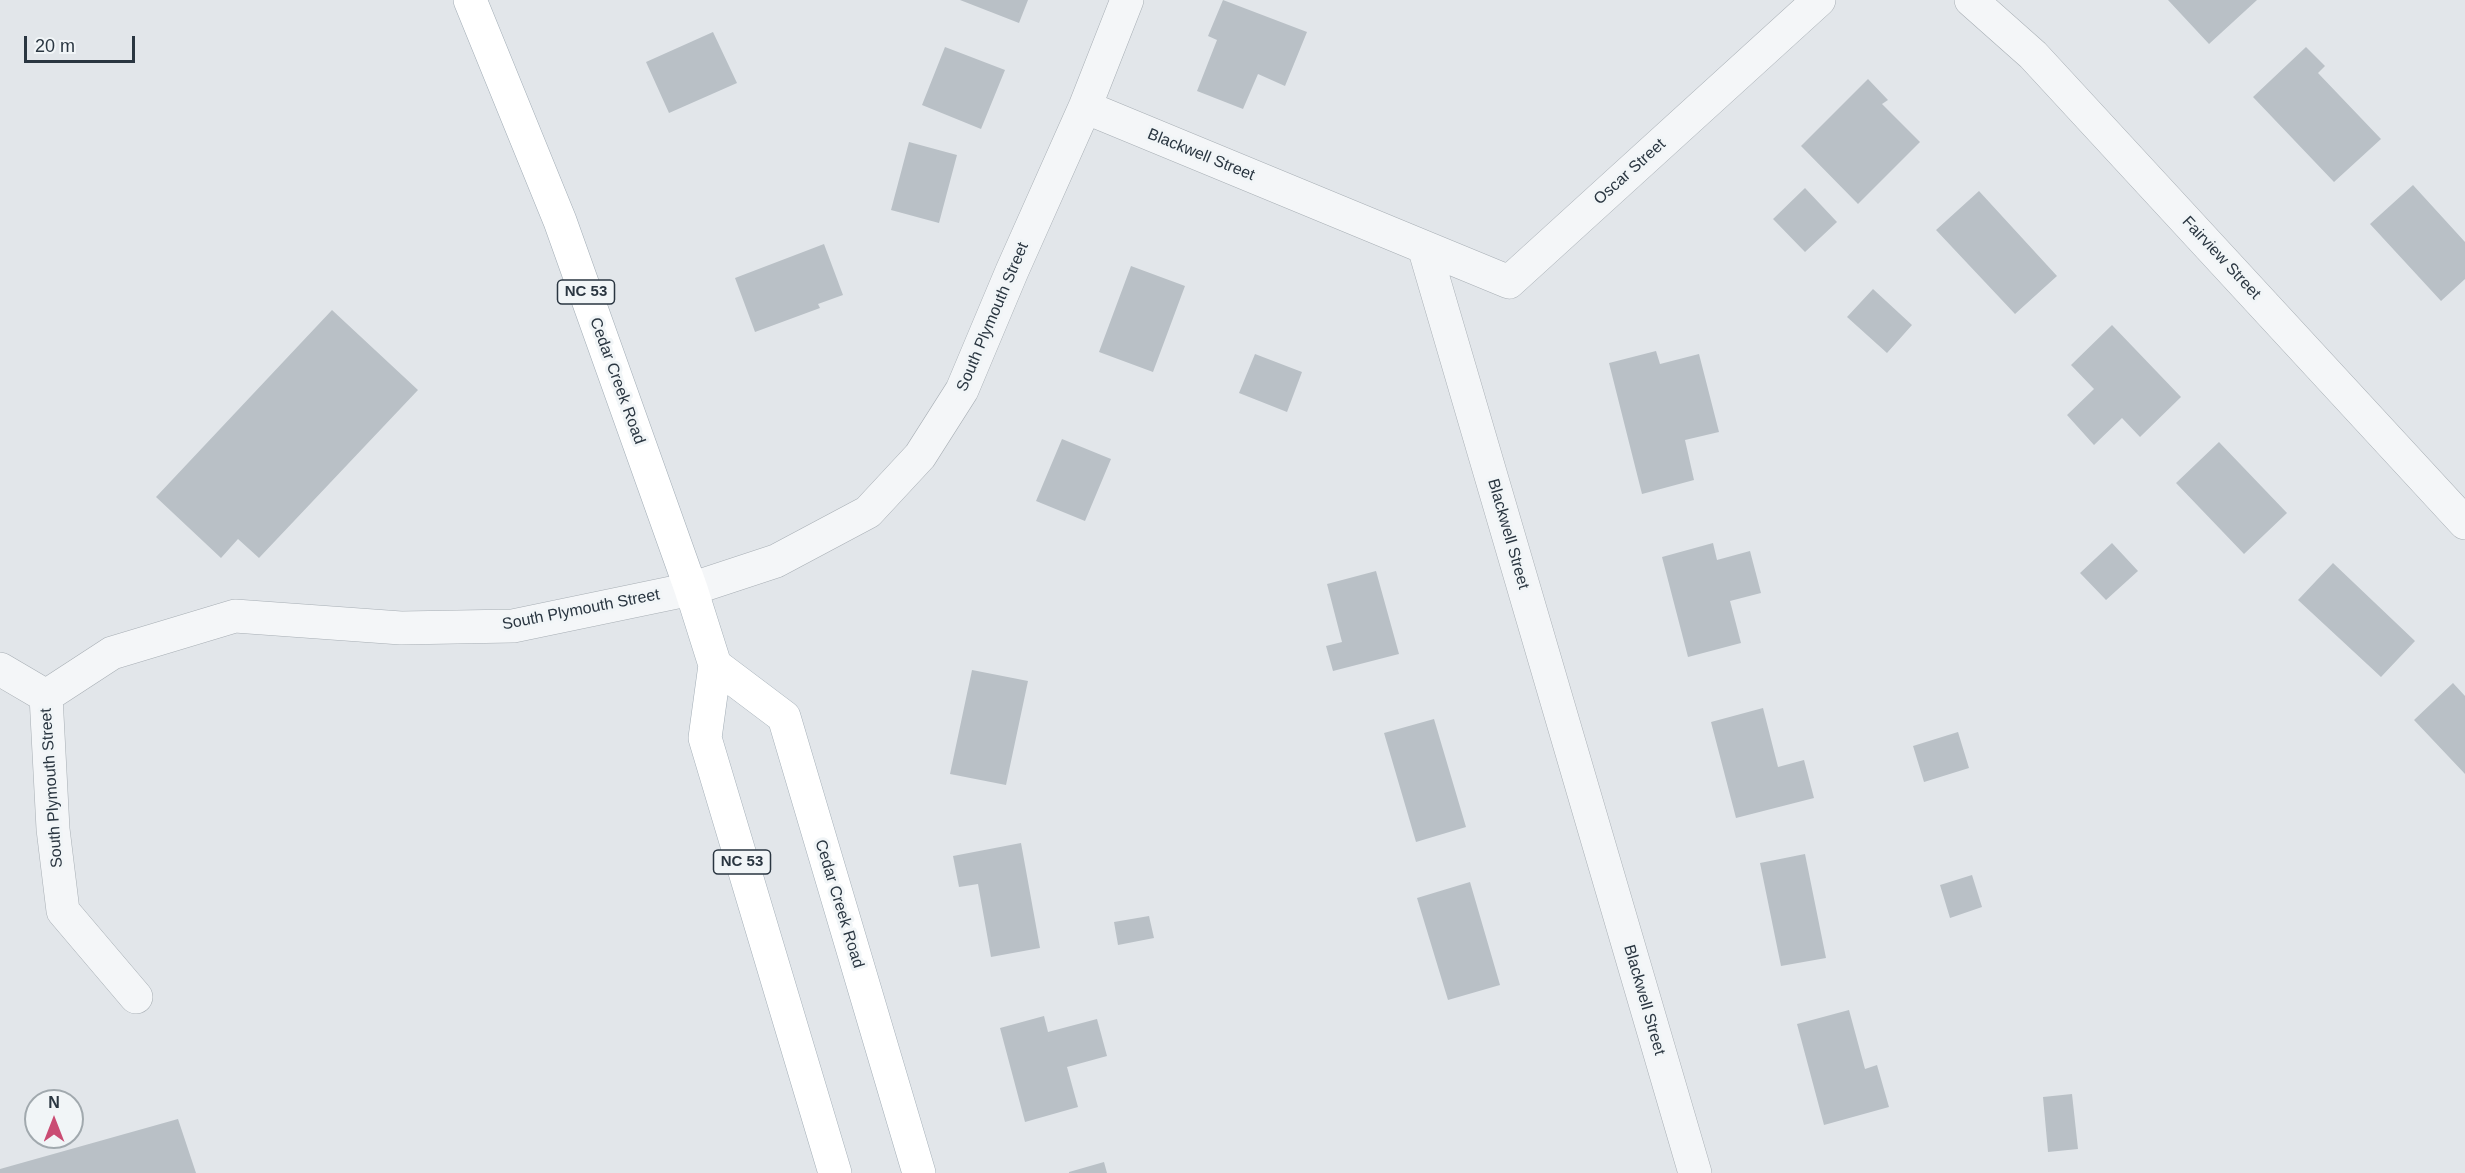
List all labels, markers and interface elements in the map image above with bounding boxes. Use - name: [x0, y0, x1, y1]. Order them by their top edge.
- scale bar: [27, 24, 138, 62]
- text: 20 m: [35, 36, 75, 56]
- street label: Blackwell Street: [1145, 125, 1257, 185]
- street label: Oscar Street: [1590, 135, 1670, 209]
- street label: Fairview Street: [2178, 212, 2264, 304]
- street label: South Plymouth Street: [953, 240, 1033, 394]
- road number: NC 53: [558, 280, 614, 304]
- street label: Cedar Creek Road: [585, 315, 649, 447]
- street label: Blackwell Street: [1483, 477, 1533, 591]
- street label: South Plymouth Street: [501, 585, 661, 635]
- street label: South Plymouth Street: [37, 707, 67, 869]
- street label: Cedar Creek Road: [810, 837, 868, 971]
- road number: NC 53: [714, 850, 771, 874]
- street label: Blackwell Street: [1619, 943, 1669, 1057]
- north arrow: [24, 1089, 84, 1149]
- text: N: [48, 1094, 60, 1111]

